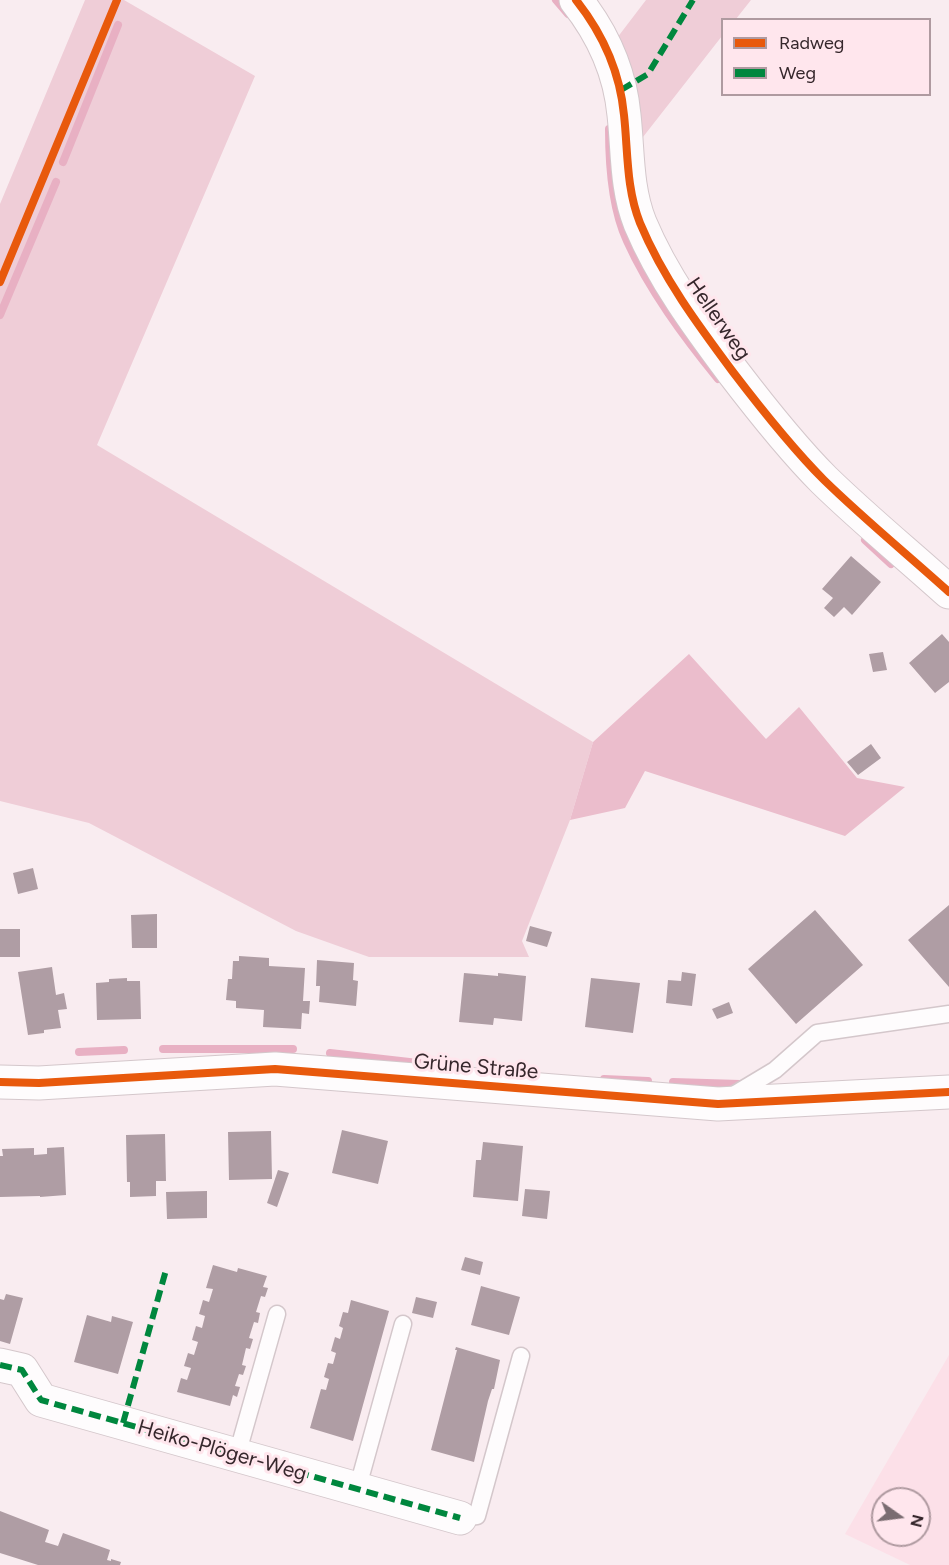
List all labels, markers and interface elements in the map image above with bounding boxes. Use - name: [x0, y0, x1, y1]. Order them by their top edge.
- legend: [721, 18, 931, 96]
- text: Radweg: [779, 32, 844, 54]
- text: Weg: [779, 62, 816, 84]
- street label: Hellerweg: [680, 273, 756, 365]
- street label: Grüne Straße: [413, 1049, 539, 1085]
- street label: Heiko-Plöger-Weg: [135, 1415, 309, 1487]
- north arrow: [871, 1487, 931, 1547]
- text: N: [906, 1513, 928, 1529]

